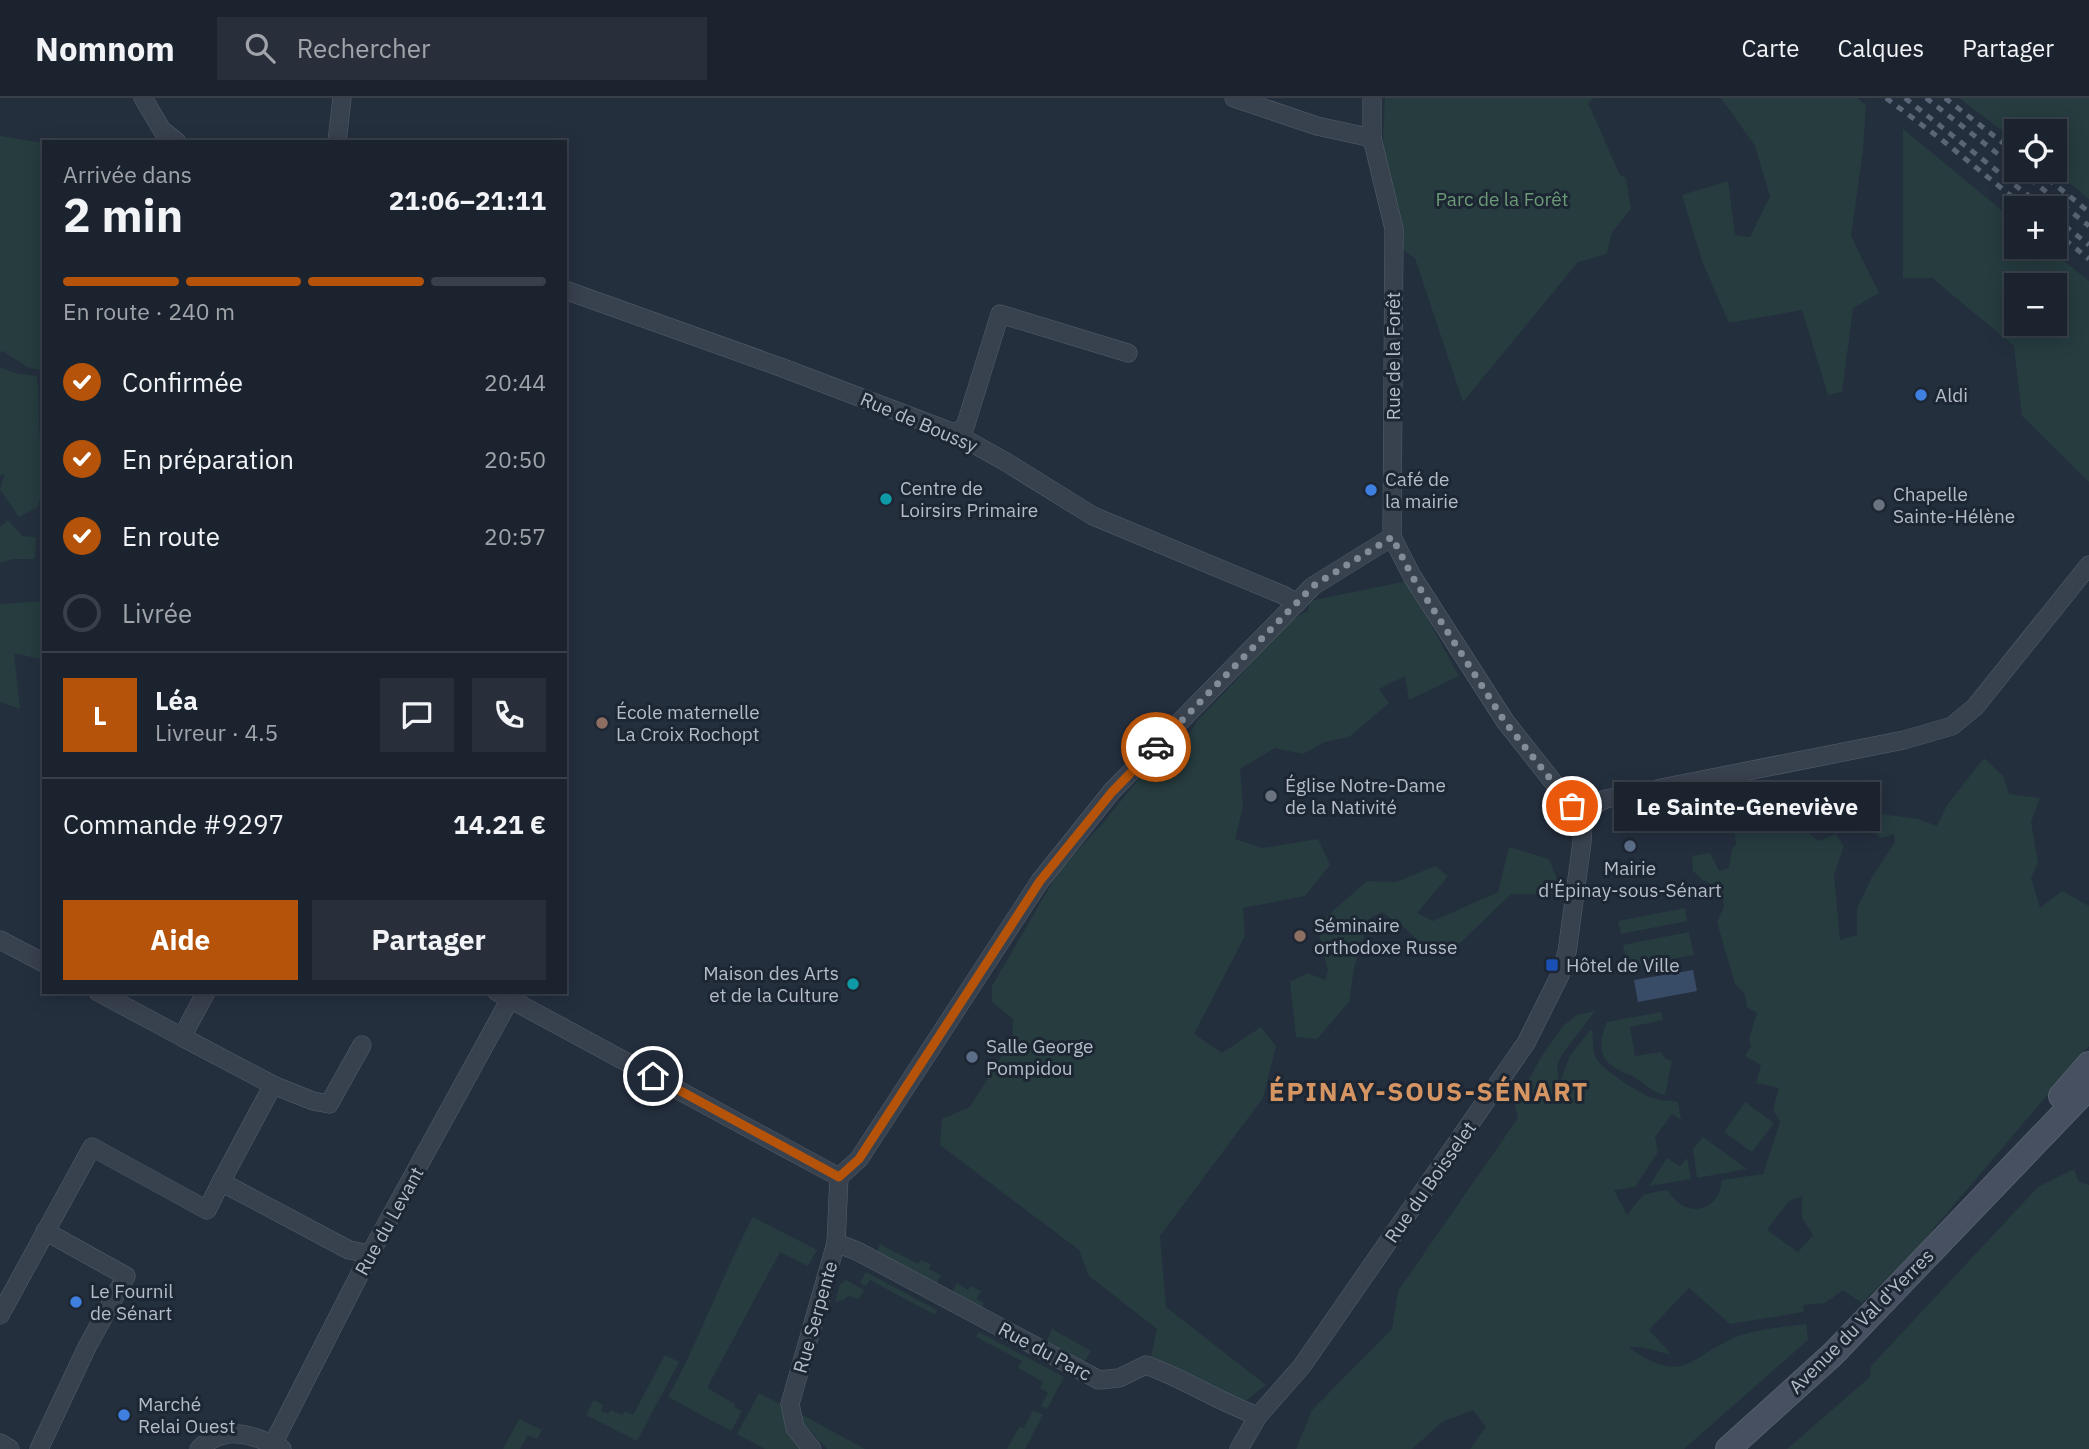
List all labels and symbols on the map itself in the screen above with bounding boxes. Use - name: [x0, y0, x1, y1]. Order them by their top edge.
- park label: Parc de la Forêt: [1436, 187, 1568, 211]
- street label: Rue de la Forêt: [1381, 292, 1405, 420]
- place label: Aldi: [1935, 383, 1968, 407]
- street label: Rue de Boussy: [857, 386, 982, 458]
- marker: Aldi: [1913, 387, 1929, 403]
- place label: Café de la mairie: [1385, 467, 1458, 513]
- place label: Centre de Loirsirs Primaire: [900, 476, 1038, 522]
- marker: Café de la mairie: [1363, 482, 1379, 498]
- place label: Chapelle Sainte-Hélène: [1893, 482, 2015, 528]
- marker: Centre de Loirsirs Primaire: [878, 491, 894, 507]
- marker: Chapelle Sainte-Hélène: [1871, 497, 1887, 513]
- place label: École maternelle La Croix Rochopt: [616, 700, 760, 746]
- courier: [1121, 712, 1191, 782]
- marker: École maternelle La Croix Rochopt: [594, 715, 610, 731]
- place label: Église Notre-Dame de la Nativité: [1285, 773, 1446, 819]
- pin: [1542, 776, 1602, 836]
- callout: Le Sainte-Geneviève: [1614, 782, 1880, 830]
- marker: Église Notre-Dame de la Nativité: [1263, 788, 1279, 804]
- marker: Mairie d'Épinay-sous-Sénart: [1622, 838, 1638, 854]
- place label: Mairie d'Épinay-sous-Sénart: [1538, 856, 1722, 902]
- place label: Séminaire orthodoxe Russe: [1314, 913, 1457, 959]
- marker: Séminaire orthodoxe Russe: [1292, 928, 1308, 944]
- place label: Hôtel de Ville: [1566, 953, 1680, 977]
- marker: Hôtel de Ville: [1544, 957, 1560, 973]
- place label: Maison des Arts et de la Culture: [703, 961, 839, 1007]
- marker: Maison des Arts et de la Culture: [845, 976, 861, 992]
- place label: Salle George Pompidou: [986, 1034, 1094, 1080]
- pin: [623, 1046, 683, 1106]
- marker: Salle George Pompidou: [964, 1049, 980, 1065]
- district label: ÉPINAY-SOUS-SÉNART: [1269, 1074, 1589, 1108]
- street label: Rue du Boisselet: [1379, 1117, 1481, 1247]
- street label: Rue du Levant: [349, 1162, 429, 1280]
- street label: Avenue du Val d'Yerres: [1784, 1244, 1938, 1398]
- street label: Rue Serpente: [788, 1258, 842, 1376]
- place label: Le Fournil de Sénart: [90, 1279, 174, 1325]
- marker: Le Fournil de Sénart: [68, 1294, 84, 1310]
- street label: Rue du Parc: [994, 1316, 1096, 1386]
- place label: Marché Relai Ouest: [138, 1392, 235, 1438]
- marker: Marché Relai Ouest: [116, 1407, 132, 1423]

